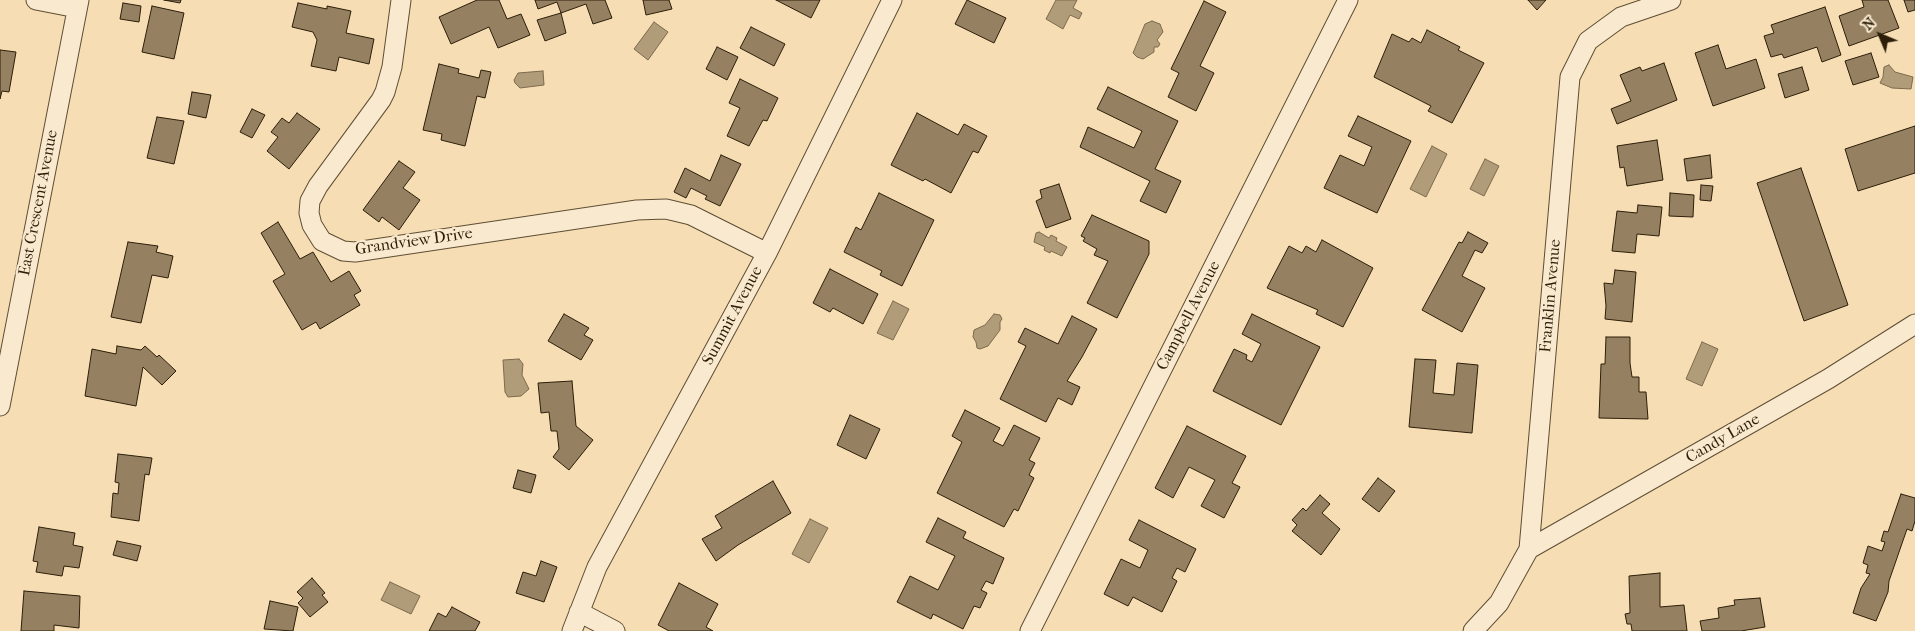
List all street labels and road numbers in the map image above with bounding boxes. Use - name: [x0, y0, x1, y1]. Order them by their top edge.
- street label: East Crescent Avenue: [15, 128, 63, 278]
- street label: Grandview Drive: [354, 224, 474, 260]
- street label: Franklin Avenue: [1536, 238, 1566, 354]
- street label: Campbell Avenue: [1153, 258, 1225, 374]
- street label: Summit Avenue: [699, 263, 767, 369]
- street label: Candy Lane: [1683, 410, 1763, 468]

